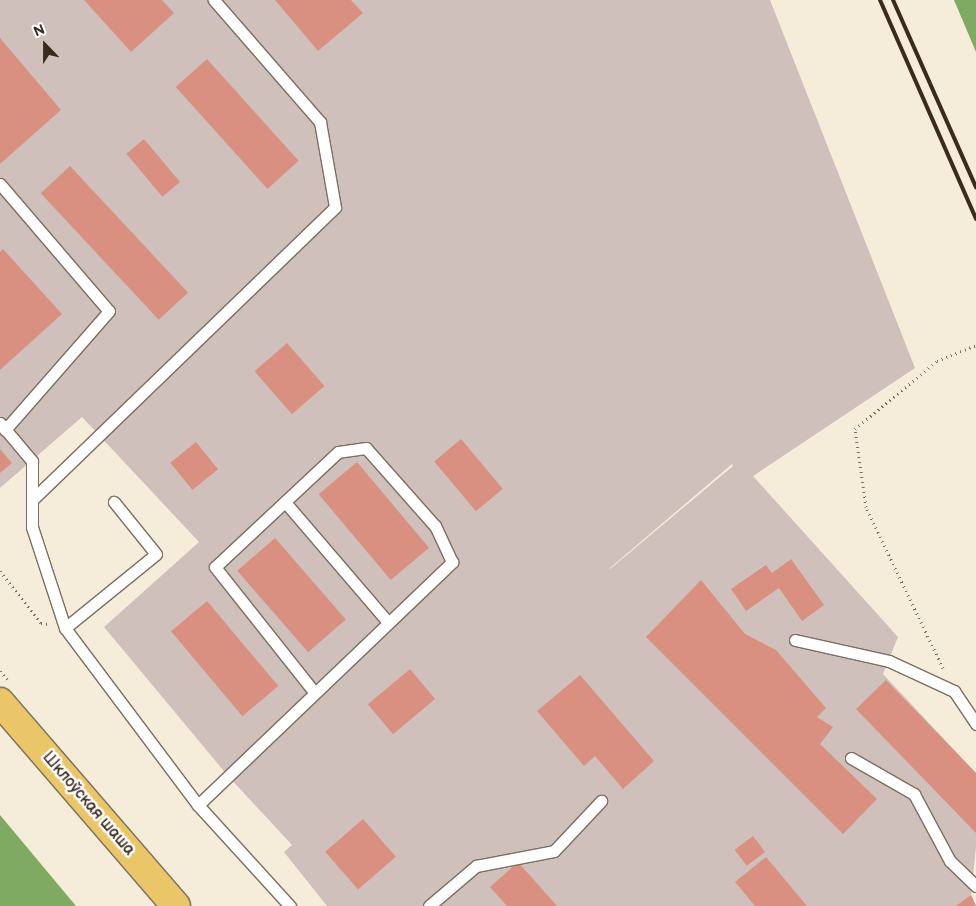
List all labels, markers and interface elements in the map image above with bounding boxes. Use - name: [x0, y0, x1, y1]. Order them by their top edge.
- north arrow: [20, 20, 70, 70]
- text: N: [31, 21, 47, 40]
- street label: Шклоўская шаша: [38, 748, 138, 860]

